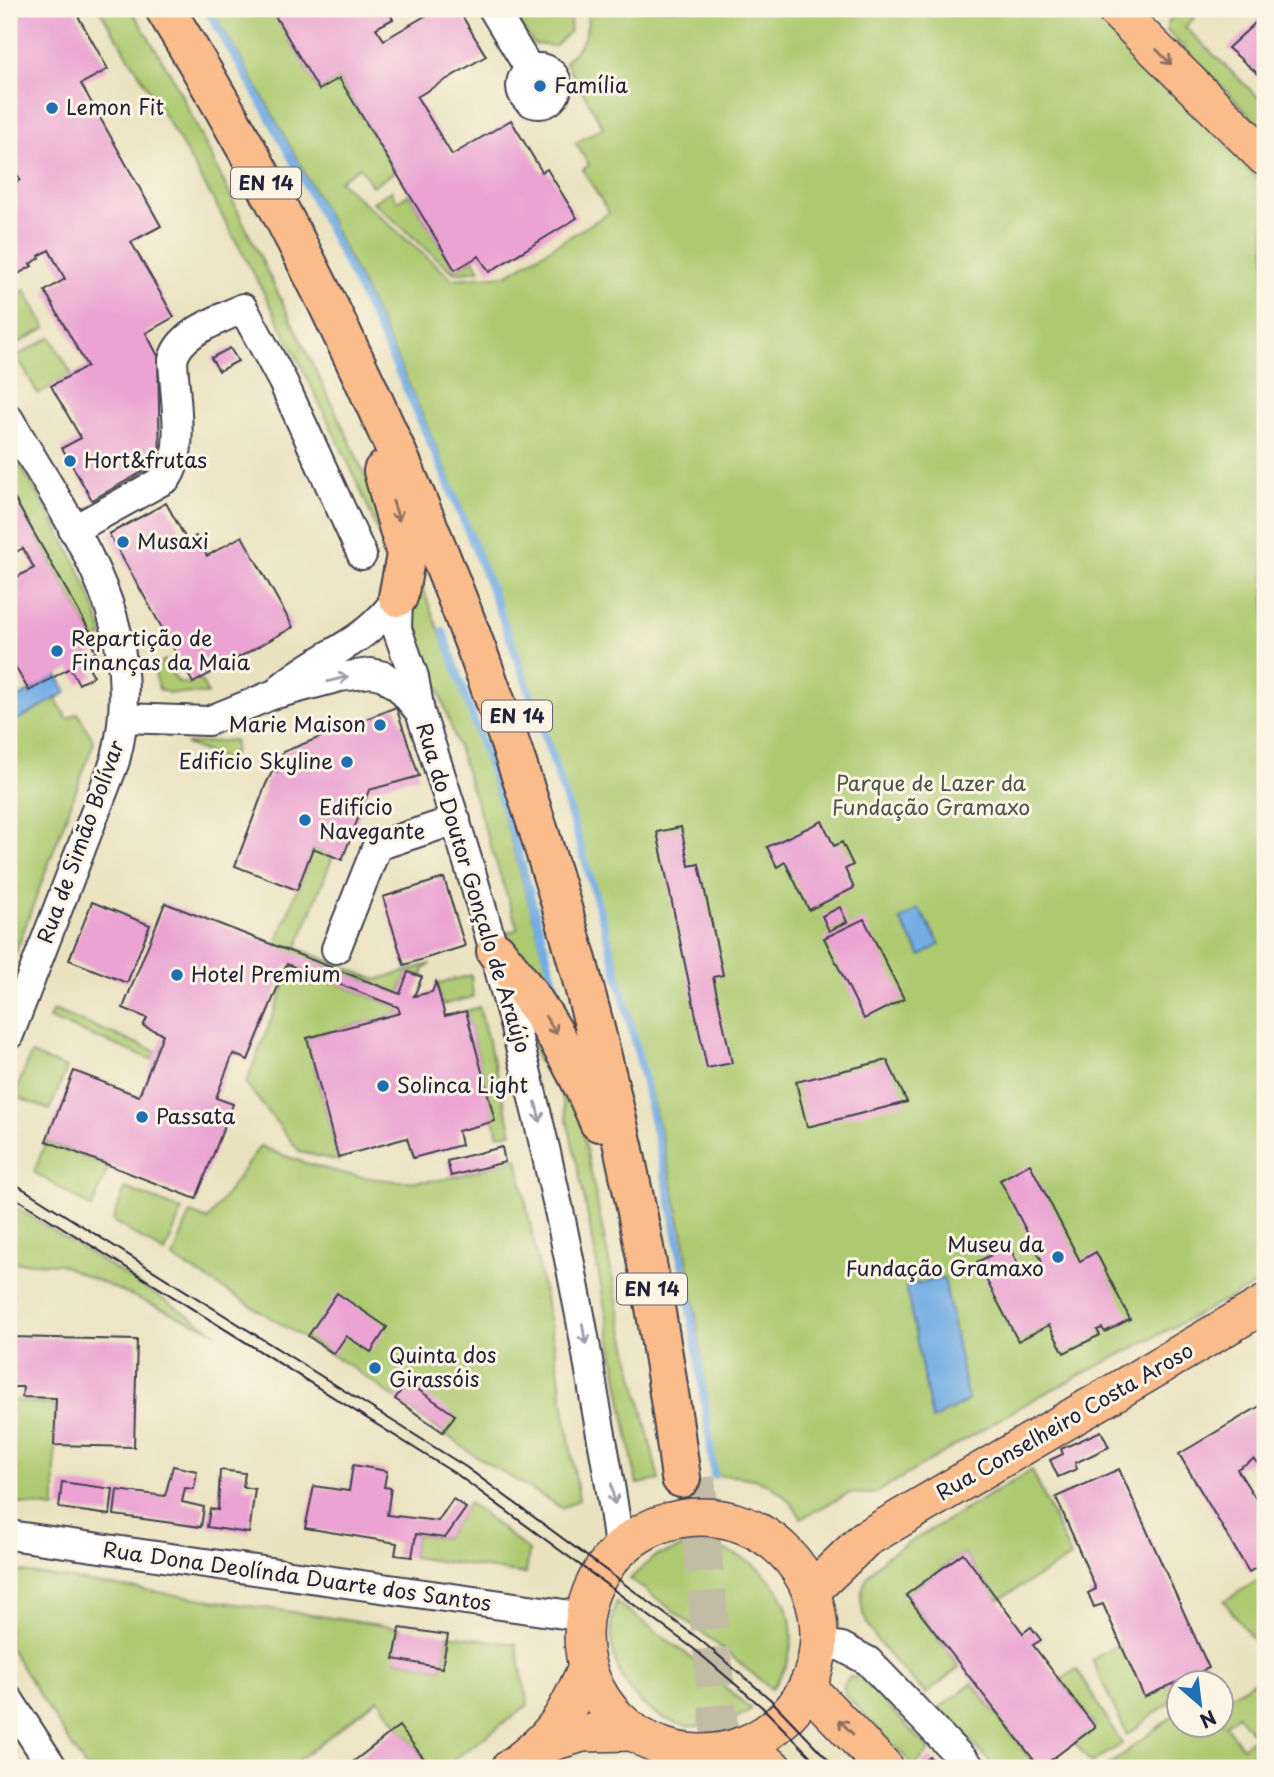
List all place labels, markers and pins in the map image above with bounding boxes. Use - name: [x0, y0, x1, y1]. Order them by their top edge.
- place label: Família: [554, 68, 628, 100]
- marker: Família: [532, 78, 548, 94]
- place label: Lemon Fit: [66, 90, 164, 122]
- marker: Lemon Fit: [44, 100, 60, 116]
- place label: Hort&frutas: [84, 443, 207, 475]
- marker: Hort&frutas: [62, 453, 78, 469]
- place label: Musaxi: [137, 524, 209, 556]
- marker: Musaxi: [115, 534, 131, 550]
- place label: Repartição de Finanças da Maia: [71, 621, 251, 677]
- marker: Repartição de Finanças da Maia: [49, 643, 65, 659]
- place label: Marie Maison: [229, 707, 366, 739]
- marker: Marie Maison: [372, 717, 388, 733]
- place label: Edifício Skyline: [179, 744, 333, 776]
- marker: Edifício Skyline: [339, 754, 355, 770]
- place label: Edifício Navegante: [319, 790, 425, 846]
- marker: Edifício Navegante: [297, 812, 313, 828]
- place label: Hotel Premium: [191, 957, 341, 989]
- marker: Hotel Premium: [169, 967, 185, 983]
- place label: Solinca Light: [397, 1068, 528, 1100]
- marker: Solinca Light: [375, 1078, 391, 1094]
- place label: Passata: [156, 1099, 236, 1131]
- marker: Passata: [134, 1109, 150, 1125]
- place label: Museu da Fundação Gramaxo: [846, 1227, 1045, 1283]
- marker: Museu da Fundação Gramaxo: [1050, 1249, 1066, 1265]
- place label: Quinta dos Girassóis: [389, 1338, 496, 1394]
- marker: Quinta dos Girassóis: [367, 1360, 383, 1376]

